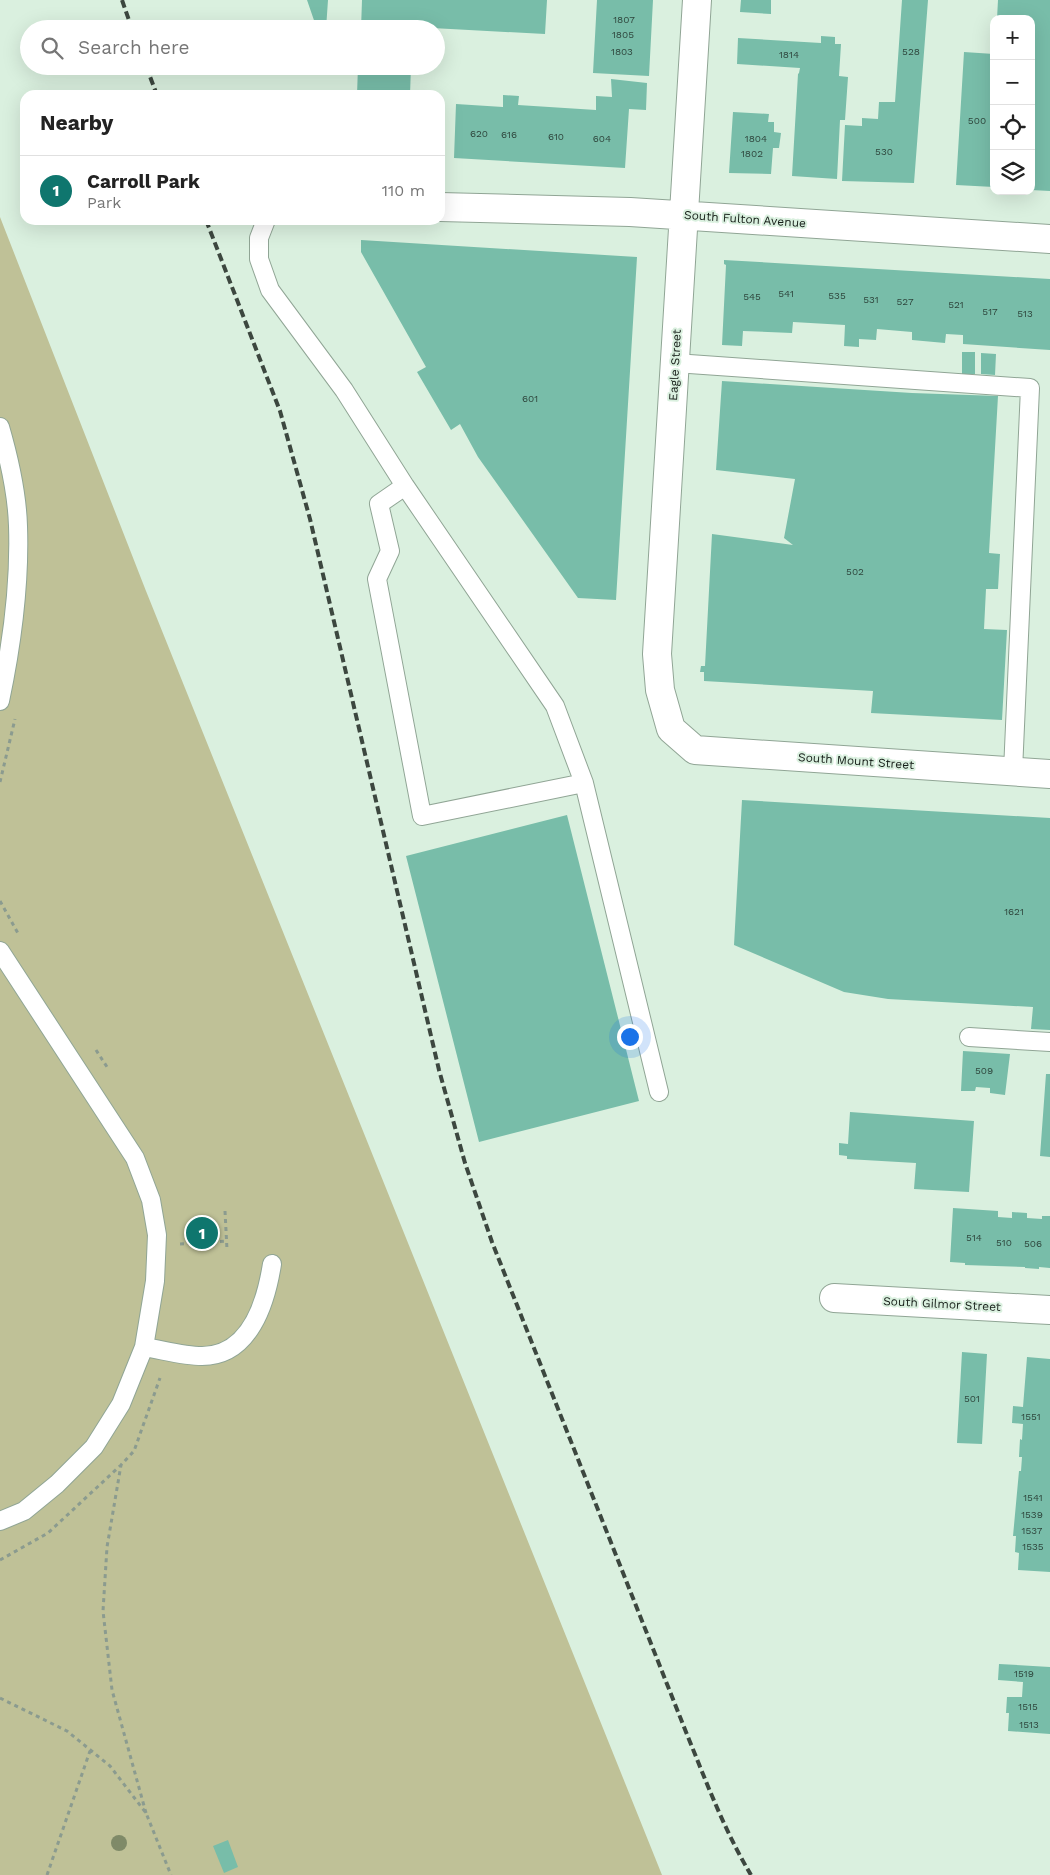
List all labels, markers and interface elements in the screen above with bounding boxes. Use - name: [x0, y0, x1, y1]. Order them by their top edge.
- house number: 1807: [613, 14, 635, 25]
- map controls: [990, 15, 1035, 195]
- button: +: [990, 15, 1035, 60]
- search box: [20, 20, 445, 75]
- house number: 1805: [612, 29, 634, 40]
- icon: search: [38, 34, 66, 62]
- text: Search here: [78, 36, 189, 59]
- house number: 1803: [611, 46, 633, 57]
- house number: 528: [902, 46, 920, 57]
- house number: 1814: [779, 49, 799, 60]
- button: −: [990, 60, 1035, 105]
- button: locate: [990, 105, 1035, 150]
- text: Nearby: [40, 110, 113, 135]
- house number: 500: [968, 115, 986, 126]
- house number: 620: [470, 128, 488, 139]
- house number: 616: [501, 129, 517, 140]
- house number: 610: [548, 131, 564, 142]
- house number: 604: [593, 133, 611, 144]
- house number: 1804: [745, 133, 767, 144]
- house number: 530: [875, 146, 893, 157]
- house number: 1802: [741, 148, 763, 159]
- button: layers: [990, 150, 1035, 195]
- text: Carroll Park: [87, 170, 200, 193]
- text: 1: [53, 181, 59, 200]
- text: 110 m: [382, 181, 425, 200]
- text: Park: [87, 193, 121, 212]
- street label: South Fulton Avenue: [684, 208, 807, 230]
- house number: 541: [778, 288, 794, 299]
- house number: 535: [828, 290, 846, 301]
- house number: 545: [743, 291, 761, 302]
- house number: 531: [863, 294, 879, 305]
- house number: 527: [896, 296, 914, 307]
- house number: 521: [948, 299, 964, 310]
- house number: 517: [982, 306, 998, 317]
- house number: 513: [1017, 308, 1033, 319]
- street label: Eagle Street: [666, 329, 684, 401]
- house number: 601: [522, 393, 538, 404]
- house number: 502: [846, 566, 864, 577]
- street label: South Mount Street: [798, 750, 914, 772]
- house number: 1621: [1004, 906, 1024, 917]
- your location: [617, 1024, 643, 1050]
- house number: 509: [975, 1065, 993, 1076]
- pin: 1: [186, 1214, 218, 1252]
- house number: 514: [966, 1232, 982, 1243]
- house number: 510: [996, 1237, 1012, 1248]
- house number: 506: [1024, 1238, 1042, 1249]
- street label: South Gilmor Street: [883, 1294, 1001, 1314]
- house number: 501: [964, 1393, 980, 1404]
- house number: 1551: [1021, 1411, 1041, 1422]
- house number: 1541: [1023, 1492, 1043, 1503]
- house number: 1539: [1021, 1509, 1043, 1520]
- house number: 1537: [1022, 1525, 1043, 1536]
- house number: 1535: [1022, 1541, 1044, 1552]
- house number: 1519: [1014, 1668, 1034, 1679]
- house number: 1515: [1018, 1701, 1038, 1712]
- house number: 1513: [1019, 1719, 1039, 1730]

